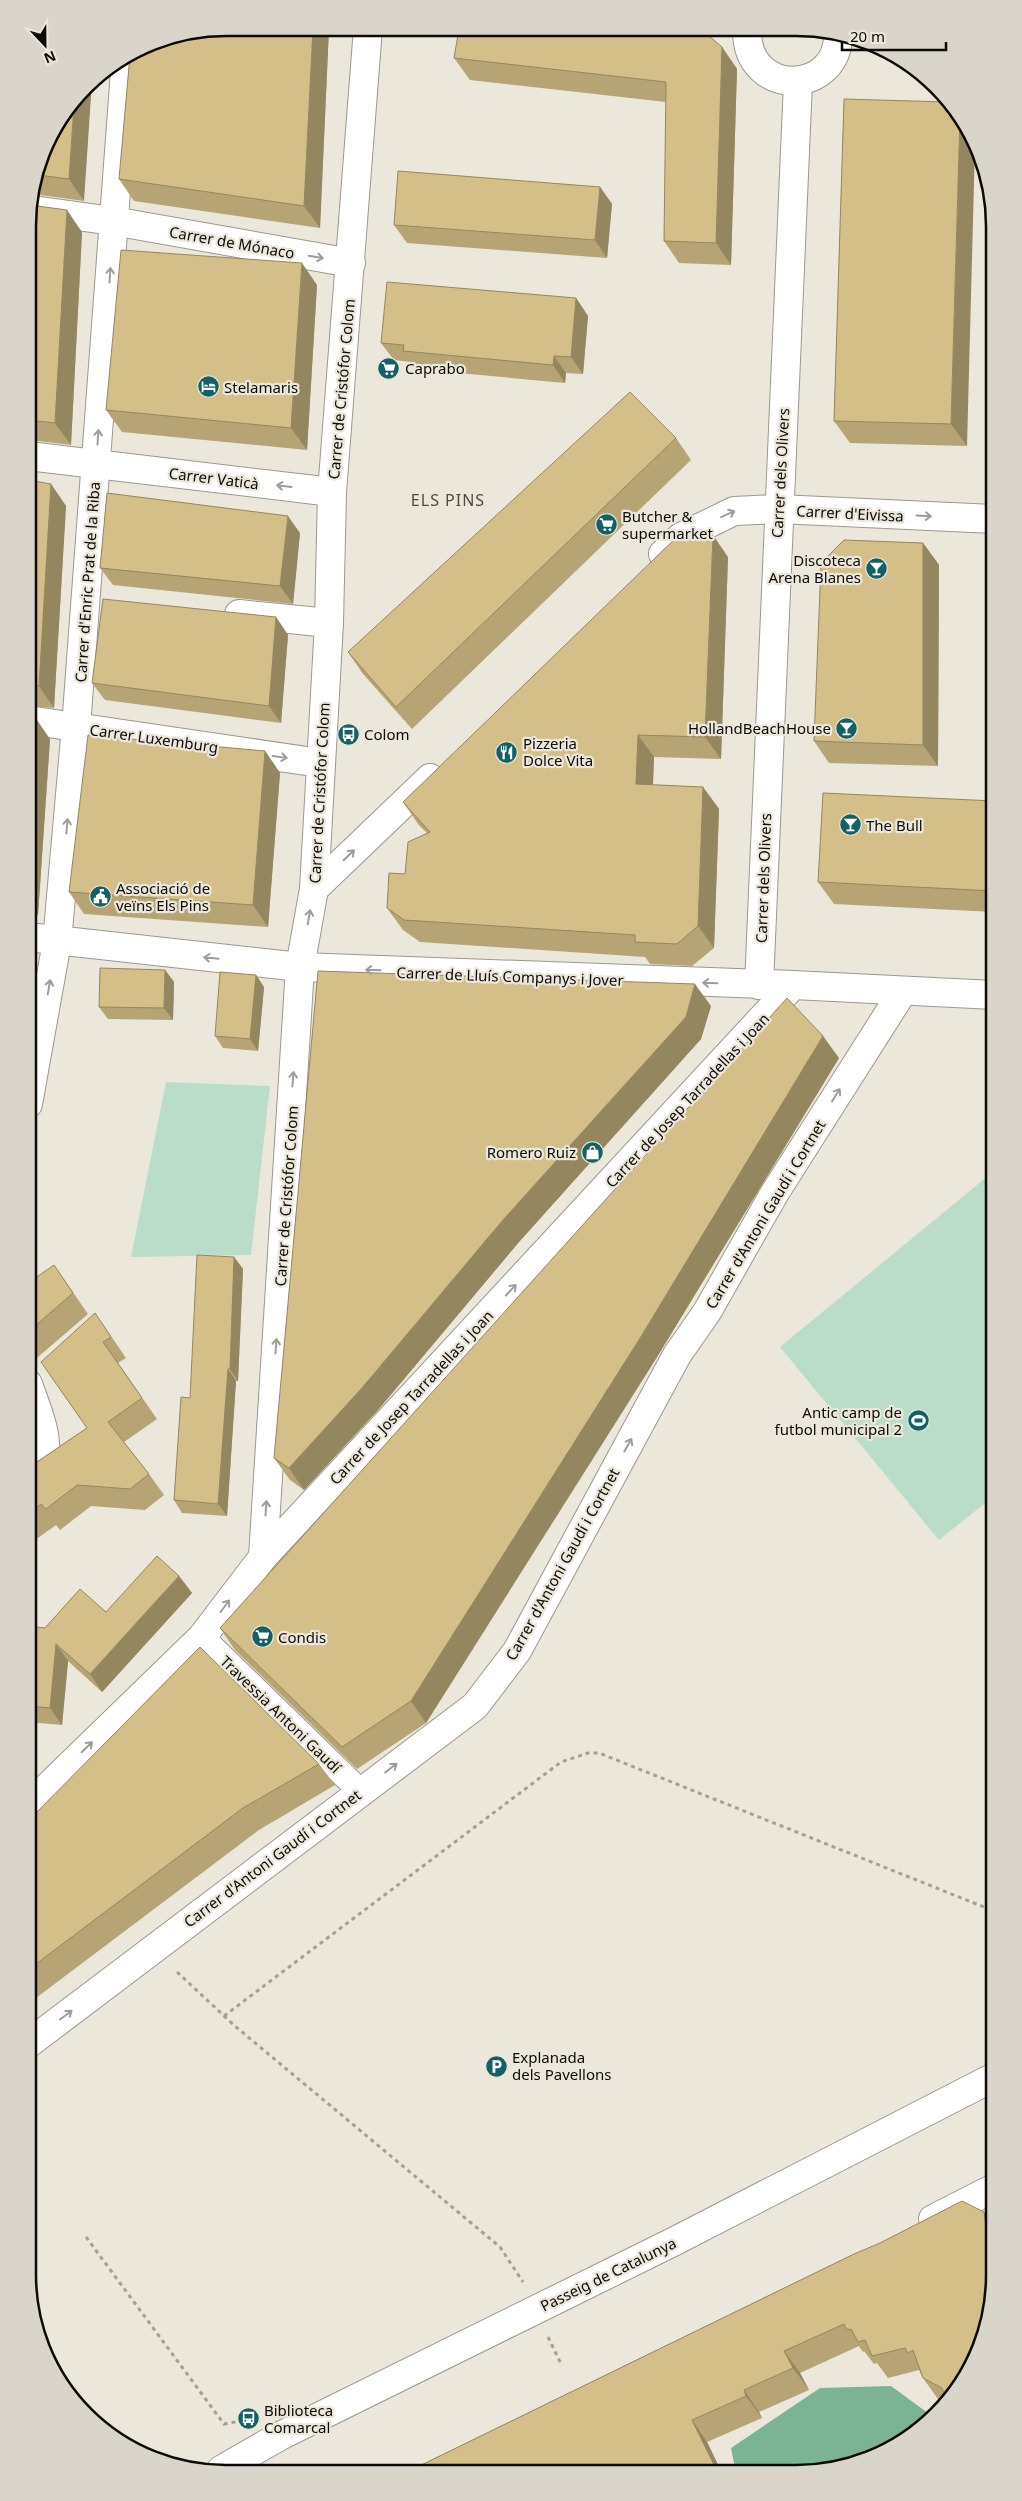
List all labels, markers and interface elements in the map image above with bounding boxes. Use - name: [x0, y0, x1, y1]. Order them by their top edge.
- north arrow: [20, 20, 70, 70]
- scale bar: [842, 20, 946, 52]
- text: 20 m: [850, 26, 885, 46]
- text: N: [41, 47, 59, 68]
- street label: Carrer de Mónaco: [168, 221, 296, 263]
- one-way arrow: [308, 252, 324, 262]
- one-way arrow: [105, 267, 114, 283]
- street label: Carrer de Cristófor Colom: [323, 298, 359, 480]
- supermarket icon: Caprabo: [377, 356, 401, 380]
- place label: Caprabo: [405, 358, 465, 378]
- hotel icon: Stelamaris: [196, 375, 220, 399]
- place label: Stelamaris: [224, 377, 298, 397]
- street label: Carrer dels Olivers: [767, 408, 793, 538]
- one-way arrow: [93, 429, 103, 445]
- street label: Carrer Vaticà: [168, 463, 260, 493]
- street label: Carrer d'Enric Prat de la Riba: [70, 481, 104, 683]
- one-way arrow: [276, 481, 292, 491]
- district label: ELS PINS: [411, 489, 485, 511]
- street label: Carrer d'Eivissa: [796, 500, 904, 526]
- place label: Butcher & supermarket: [622, 506, 713, 543]
- one-way arrow: [720, 509, 735, 519]
- one-way arrow: [916, 511, 932, 521]
- supermarket icon: Butcher & supermarket: [594, 513, 618, 537]
- place label: Discoteca Arena Blanes: [769, 550, 861, 587]
- bar icon: Discoteca Arena Blanes: [865, 557, 889, 581]
- street label: Carrer de Cristófor Colom: [304, 702, 334, 884]
- bar icon: HollandBeachHouse: [835, 716, 859, 740]
- place label: HollandBeachHouse: [688, 718, 831, 738]
- street label: Carrer Luxemburg: [88, 719, 220, 757]
- bus stop icon: Colom: [336, 722, 360, 746]
- place label: Colom: [364, 724, 410, 744]
- place label: Pizzeria Dolce Vita: [523, 733, 593, 770]
- restaurant icon: Pizzeria Dolce Vita: [495, 740, 519, 764]
- one-way arrow: [272, 752, 288, 762]
- street label: Carrer dels Olivers: [751, 813, 775, 943]
- bar icon: The Bull: [838, 813, 862, 837]
- place label: The Bull: [866, 815, 923, 835]
- one-way arrow: [62, 818, 72, 834]
- one-way arrow: [342, 850, 354, 862]
- place label: Associació de veïns Els Pins: [116, 878, 210, 915]
- public building icon: Associació de veïns Els Pins: [88, 885, 112, 909]
- one-way arrow: [304, 910, 314, 926]
- one-way arrow: [203, 953, 219, 963]
- street label: Carrer de Lluís Companys i Jover: [396, 962, 624, 990]
- one-way arrow: [365, 965, 381, 975]
- one-way arrow: [44, 979, 54, 995]
- one-way arrow: [702, 979, 718, 988]
- street label: Carrer de Josep Tarradellas i Joan: [601, 1008, 773, 1192]
- one-way arrow: [288, 1071, 298, 1087]
- one-way arrow: [832, 1089, 842, 1103]
- street label: Carrer de Cristófor Colom: [270, 1105, 302, 1287]
- street label: Carrer d'Antoni Gaudí i Cortnet: [701, 1115, 830, 1312]
- shop icon: Romero Ruiz: [580, 1140, 604, 1164]
- place label: Romero Ruiz: [487, 1142, 576, 1162]
- one-way arrow: [505, 1283, 517, 1296]
- street label: Carrer de Josep Tarradellas i Joan: [325, 1305, 497, 1489]
- one-way arrow: [272, 1338, 281, 1354]
- place label: Antic camp de futbol municipal 2: [775, 1402, 902, 1439]
- sports icon: Antic camp de futbol municipal 2: [906, 1409, 930, 1433]
- one-way arrow: [623, 1438, 633, 1453]
- street label: Carrer d'Antoni Gaudí i Cortnet: [501, 1464, 624, 1664]
- one-way arrow: [262, 1500, 271, 1516]
- one-way arrow: [220, 1600, 231, 1613]
- supermarket icon: Condis: [250, 1625, 274, 1649]
- place label: Condis: [278, 1627, 326, 1647]
- street label: Travessia Antoni Gaudí: [216, 1651, 347, 1778]
- one-way arrow: [81, 1741, 94, 1753]
- one-way arrow: [384, 1763, 398, 1773]
- street label: Carrer d'Antoni Gaudí i Cortnet: [179, 1784, 365, 1931]
- one-way arrow: [59, 2010, 73, 2020]
- place label: Explanada dels Pavellons: [512, 2047, 611, 2084]
- parking icon: Explanada dels Pavellons: [484, 2054, 508, 2078]
- street label: Passeig de Catalunya: [537, 2232, 679, 2316]
- place label: Biblioteca Comarcal: [264, 2400, 333, 2437]
- bus stop icon: Biblioteca Comarcal: [236, 2407, 260, 2431]

